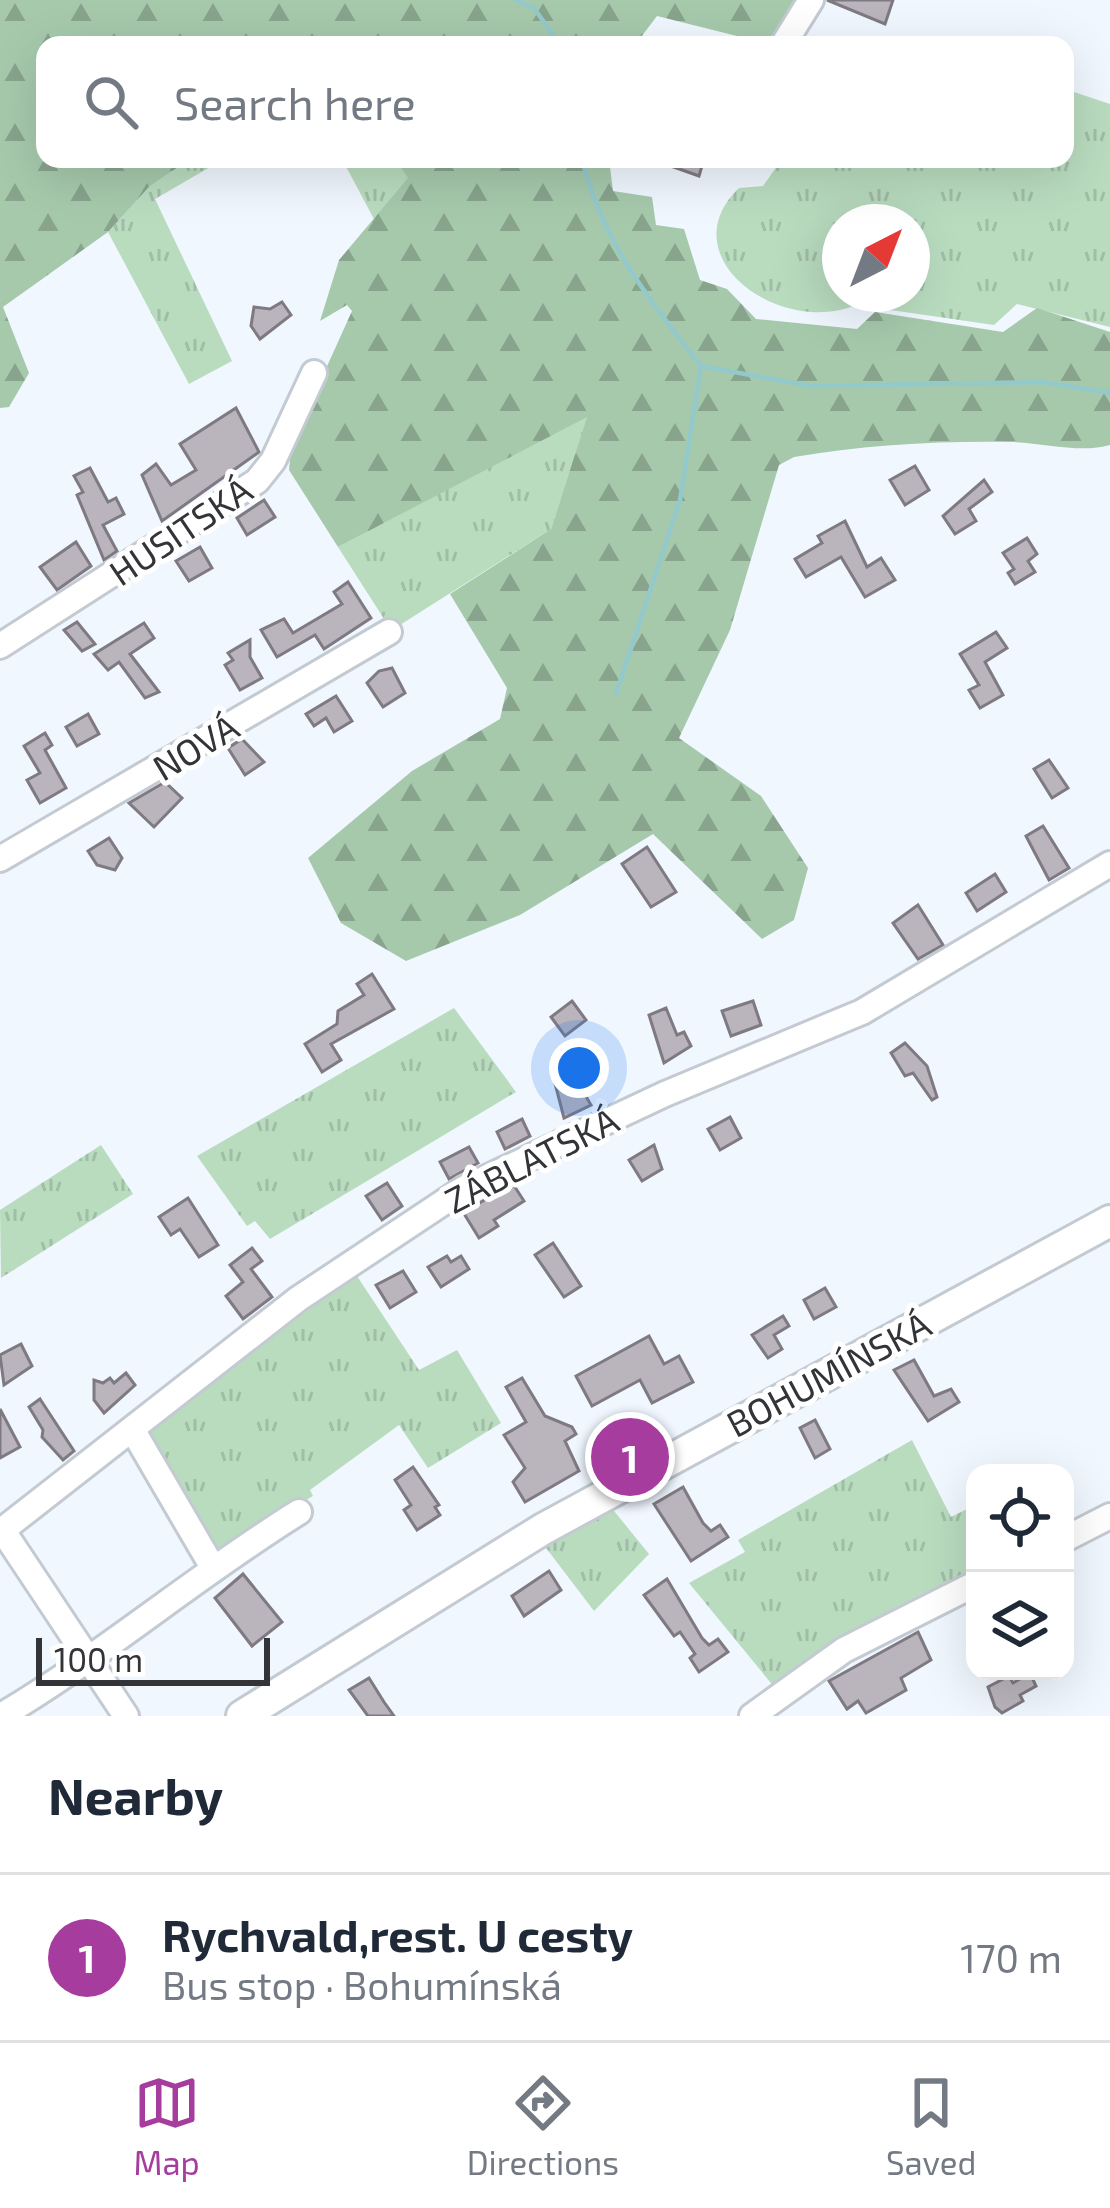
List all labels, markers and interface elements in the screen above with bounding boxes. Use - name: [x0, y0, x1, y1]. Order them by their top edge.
- search box: [36, 36, 1074, 168]
- icon: search: [78, 69, 144, 135]
- text: Search here: [174, 75, 416, 129]
- north arrow: [822, 204, 930, 312]
- street label: HUSITSKÁ: [101, 466, 260, 593]
- street label: NOVÁ: [144, 703, 246, 788]
- your location: [549, 1038, 609, 1098]
- street label: ZÁBLATSKÁ: [437, 1097, 625, 1221]
- street label: BOHUMÍNSKÁ: [719, 1301, 938, 1445]
- pin: 1: [591, 1412, 669, 1502]
- map controls: [966, 1464, 1074, 1680]
- button: locate: [966, 1464, 1074, 1572]
- button: layers: [966, 1572, 1074, 1680]
- scale bar: [36, 1632, 270, 1685]
- text: 100 m: [54, 1639, 143, 1679]
- text: Nearby: [48, 1764, 223, 1825]
- text: Rychvald,rest. U cesty: [162, 1907, 633, 1961]
- text: 1: [79, 1934, 95, 1981]
- text: 170 m: [960, 1934, 1062, 1981]
- text: Bus stop · Bohumínská: [162, 1961, 562, 2008]
- tab: Map: [134, 2070, 200, 2182]
- tab: Directions: [467, 2070, 619, 2182]
- tab: Saved: [886, 2070, 976, 2182]

